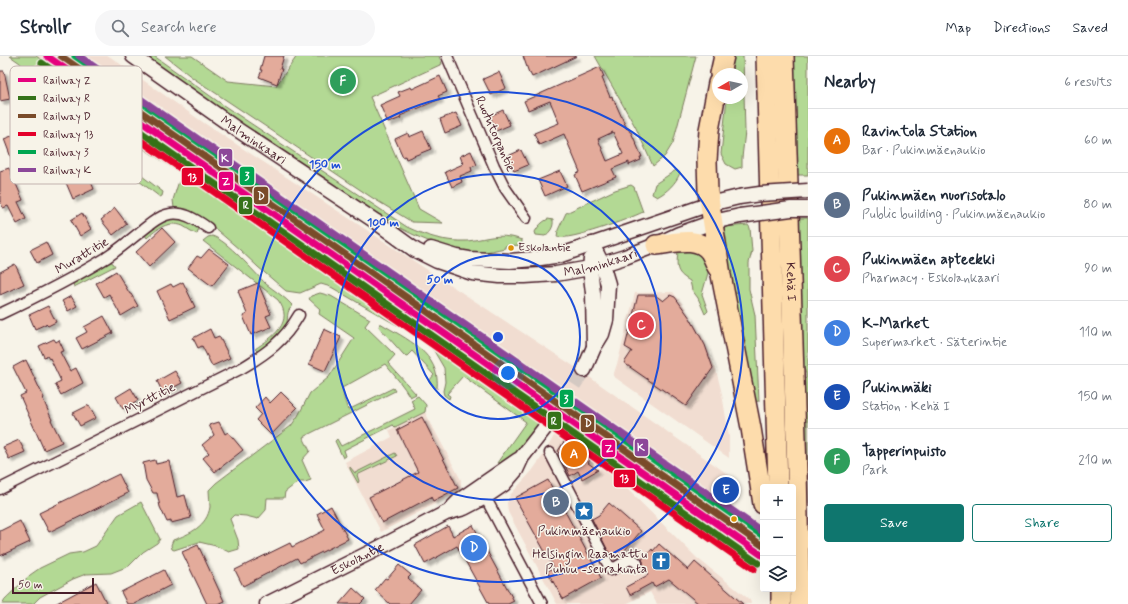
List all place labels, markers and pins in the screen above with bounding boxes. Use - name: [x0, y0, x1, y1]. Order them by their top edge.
- pin: F: [330, 66, 356, 96]
- place label: Eskolantie: [518, 240, 571, 256]
- marker: Eskolantie: [506, 243, 516, 253]
- pin: C: [628, 310, 654, 340]
- centre of rings: [491, 330, 505, 344]
- pin: A: [561, 439, 587, 469]
- pin: E: [713, 475, 739, 505]
- pin: B: [543, 487, 569, 517]
- place icon: Pukinmäenaukio: [573, 500, 595, 522]
- unlabelled marker: [729, 514, 739, 524]
- place label: Pukinmäenaukio: [537, 523, 631, 540]
- pin: D: [461, 533, 487, 563]
- place label: Helsingin Raamattu Puhuu -seurakunta: [532, 546, 647, 578]
- church icon: Helsingin Raamattu Puhuu -seurakunta: [650, 550, 672, 572]

